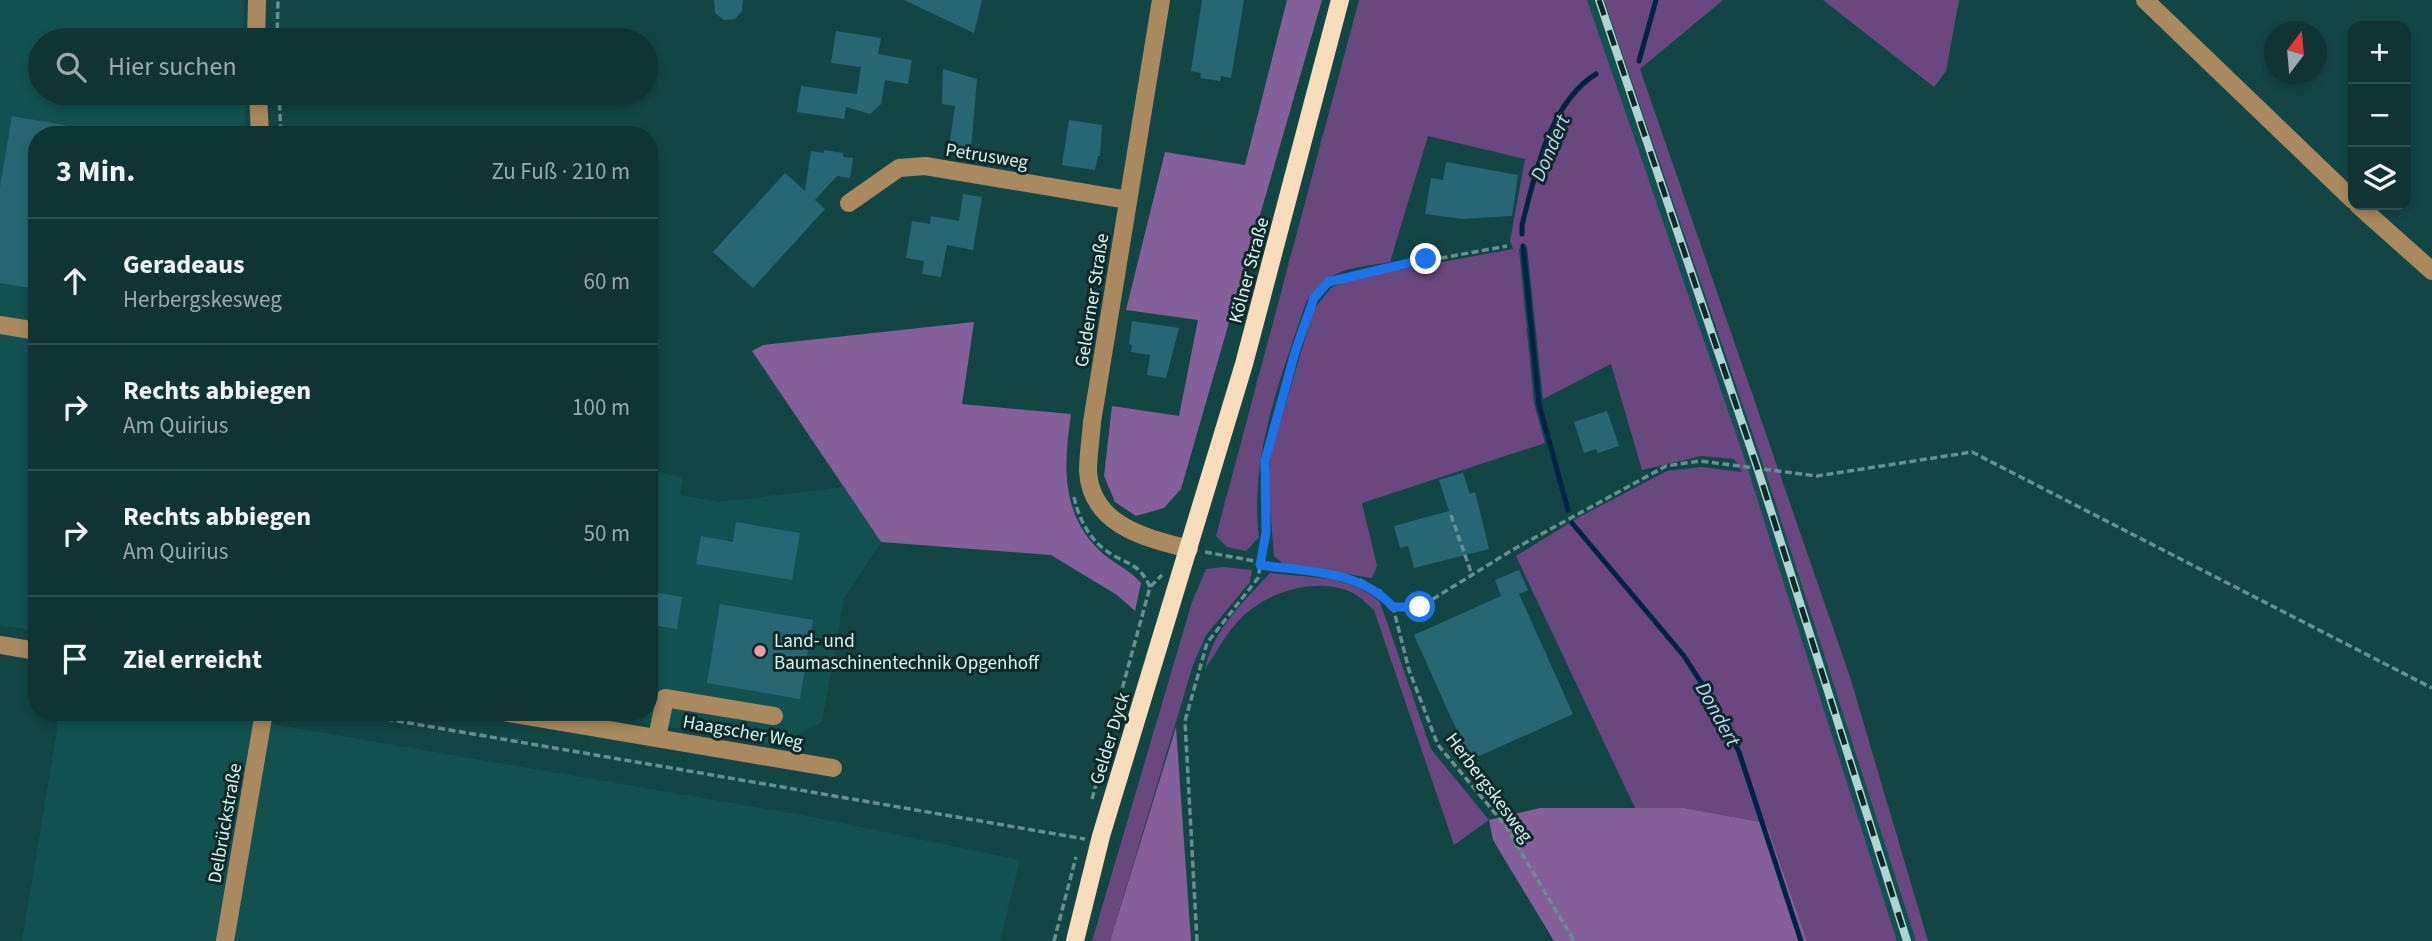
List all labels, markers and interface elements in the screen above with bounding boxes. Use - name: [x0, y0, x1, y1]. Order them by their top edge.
- north arrow: [2264, 21, 2327, 84]
- map controls: [2348, 21, 2411, 210]
- button: +: [2348, 21, 2411, 84]
- search box: [28, 28, 658, 105]
- icon: search: [52, 48, 90, 86]
- text: Hier suchen: [108, 48, 237, 85]
- button: −: [2348, 84, 2411, 147]
- water label: Dondert: [1523, 109, 1578, 186]
- street label: Petrusweg: [944, 137, 1030, 176]
- button: layers: [2348, 147, 2411, 210]
- text: 3 Min.: [56, 150, 135, 193]
- text: Zu Fuß · 210 m: [491, 155, 630, 188]
- street label: Kölner Straße: [1222, 215, 1277, 326]
- street label: Gelderner Straße: [1069, 231, 1116, 369]
- route end: [1410, 243, 1441, 274]
- text: Geradeaus: [123, 246, 244, 283]
- icon: ahead: [56, 262, 94, 300]
- text: 60 m: [583, 265, 630, 298]
- text: Herbergskesweg: [123, 283, 282, 316]
- text: Rechts abbiegen: [123, 372, 311, 409]
- icon: right: [56, 388, 94, 426]
- text: 100 m: [572, 391, 630, 424]
- text: Am Quirius: [123, 409, 228, 442]
- text: Rechts abbiegen: [123, 498, 311, 535]
- icon: right: [56, 514, 94, 552]
- text: 50 m: [583, 517, 630, 550]
- text: Am Quirius: [123, 535, 228, 568]
- route start: [1404, 591, 1435, 622]
- place label: Land- und Baumaschinentechnik Opgenhoff: [774, 628, 1040, 677]
- icon: arrive: [56, 640, 94, 678]
- text: Ziel erreicht: [123, 641, 262, 678]
- marker: Land- und Baumaschinentechnik Opgenhoff: [752, 643, 768, 659]
- water label: Dondert: [1688, 676, 1749, 753]
- street label: Gelder Dyck: [1084, 689, 1137, 788]
- street label: Haagscher Weg: [680, 709, 805, 756]
- street label: Herbergskesweg: [1439, 727, 1539, 849]
- street label: Delbrückstraße: [202, 761, 249, 885]

